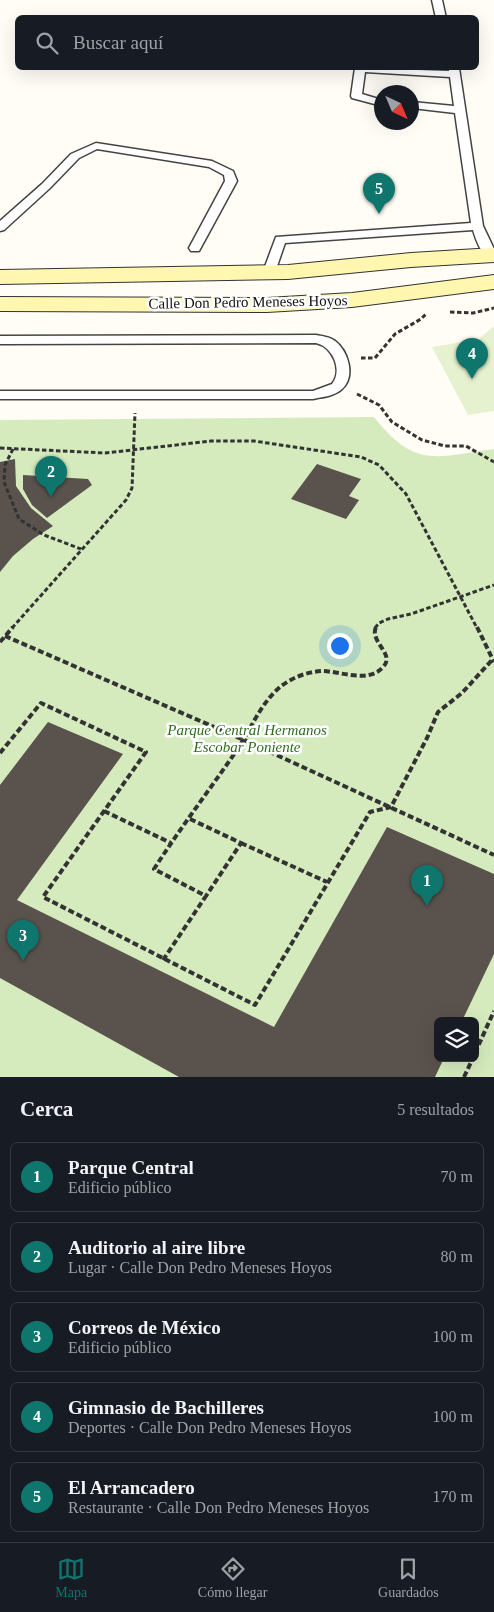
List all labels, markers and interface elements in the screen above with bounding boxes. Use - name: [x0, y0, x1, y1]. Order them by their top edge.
- search box: [15, 15, 479, 70]
- icon: search: [33, 29, 61, 57]
- text: Buscar aquí: [73, 32, 163, 53]
- north arrow: [374, 85, 419, 130]
- pin: 5: [363, 173, 395, 214]
- street label: Calle Don Pedro Meneses Hoyos: [148, 292, 348, 312]
- pin: 4: [456, 338, 488, 379]
- pin: 2: [35, 456, 67, 497]
- your location: [327, 633, 353, 659]
- park label: Parque Central Hermanos Escobar Poniente: [166, 722, 327, 755]
- pin: 1: [411, 865, 443, 906]
- pin: 3: [7, 920, 39, 961]
- map controls: [434, 1017, 479, 1062]
- button: layers: [434, 1017, 479, 1062]
- text: Cerca: [20, 1097, 73, 1121]
- text: 5 resultados: [397, 1101, 474, 1118]
- text: Parque Central: [68, 1157, 194, 1178]
- text: 1: [33, 1168, 41, 1185]
- text: 70 m: [441, 1168, 473, 1185]
- text: Edificio público: [68, 1179, 172, 1196]
- text: Auditorio al aire libre: [68, 1237, 245, 1258]
- text: 2: [33, 1248, 41, 1265]
- text: 80 m: [441, 1248, 473, 1265]
- text: Lugar · Calle Don Pedro Meneses Hoyos: [68, 1259, 332, 1276]
- text: Correos de México: [68, 1317, 221, 1338]
- text: 3: [33, 1328, 41, 1345]
- text: 100 m: [433, 1328, 473, 1345]
- text: Edificio público: [68, 1339, 172, 1356]
- text: Gimnasio de Bachilleres: [68, 1397, 264, 1418]
- text: 4: [33, 1408, 41, 1425]
- text: 100 m: [433, 1408, 473, 1425]
- text: Deportes · Calle Don Pedro Meneses Hoyos: [68, 1419, 352, 1436]
- text: El Arrancadero: [68, 1477, 195, 1498]
- text: 5: [33, 1488, 41, 1505]
- text: 170 m: [433, 1488, 473, 1505]
- text: Restaurante · Calle Don Pedro Meneses Hoyos: [68, 1499, 369, 1516]
- tab: Mapa: [55, 1555, 87, 1601]
- tab: Cómo llegar: [198, 1555, 267, 1601]
- tab: Guardados: [378, 1555, 439, 1601]

